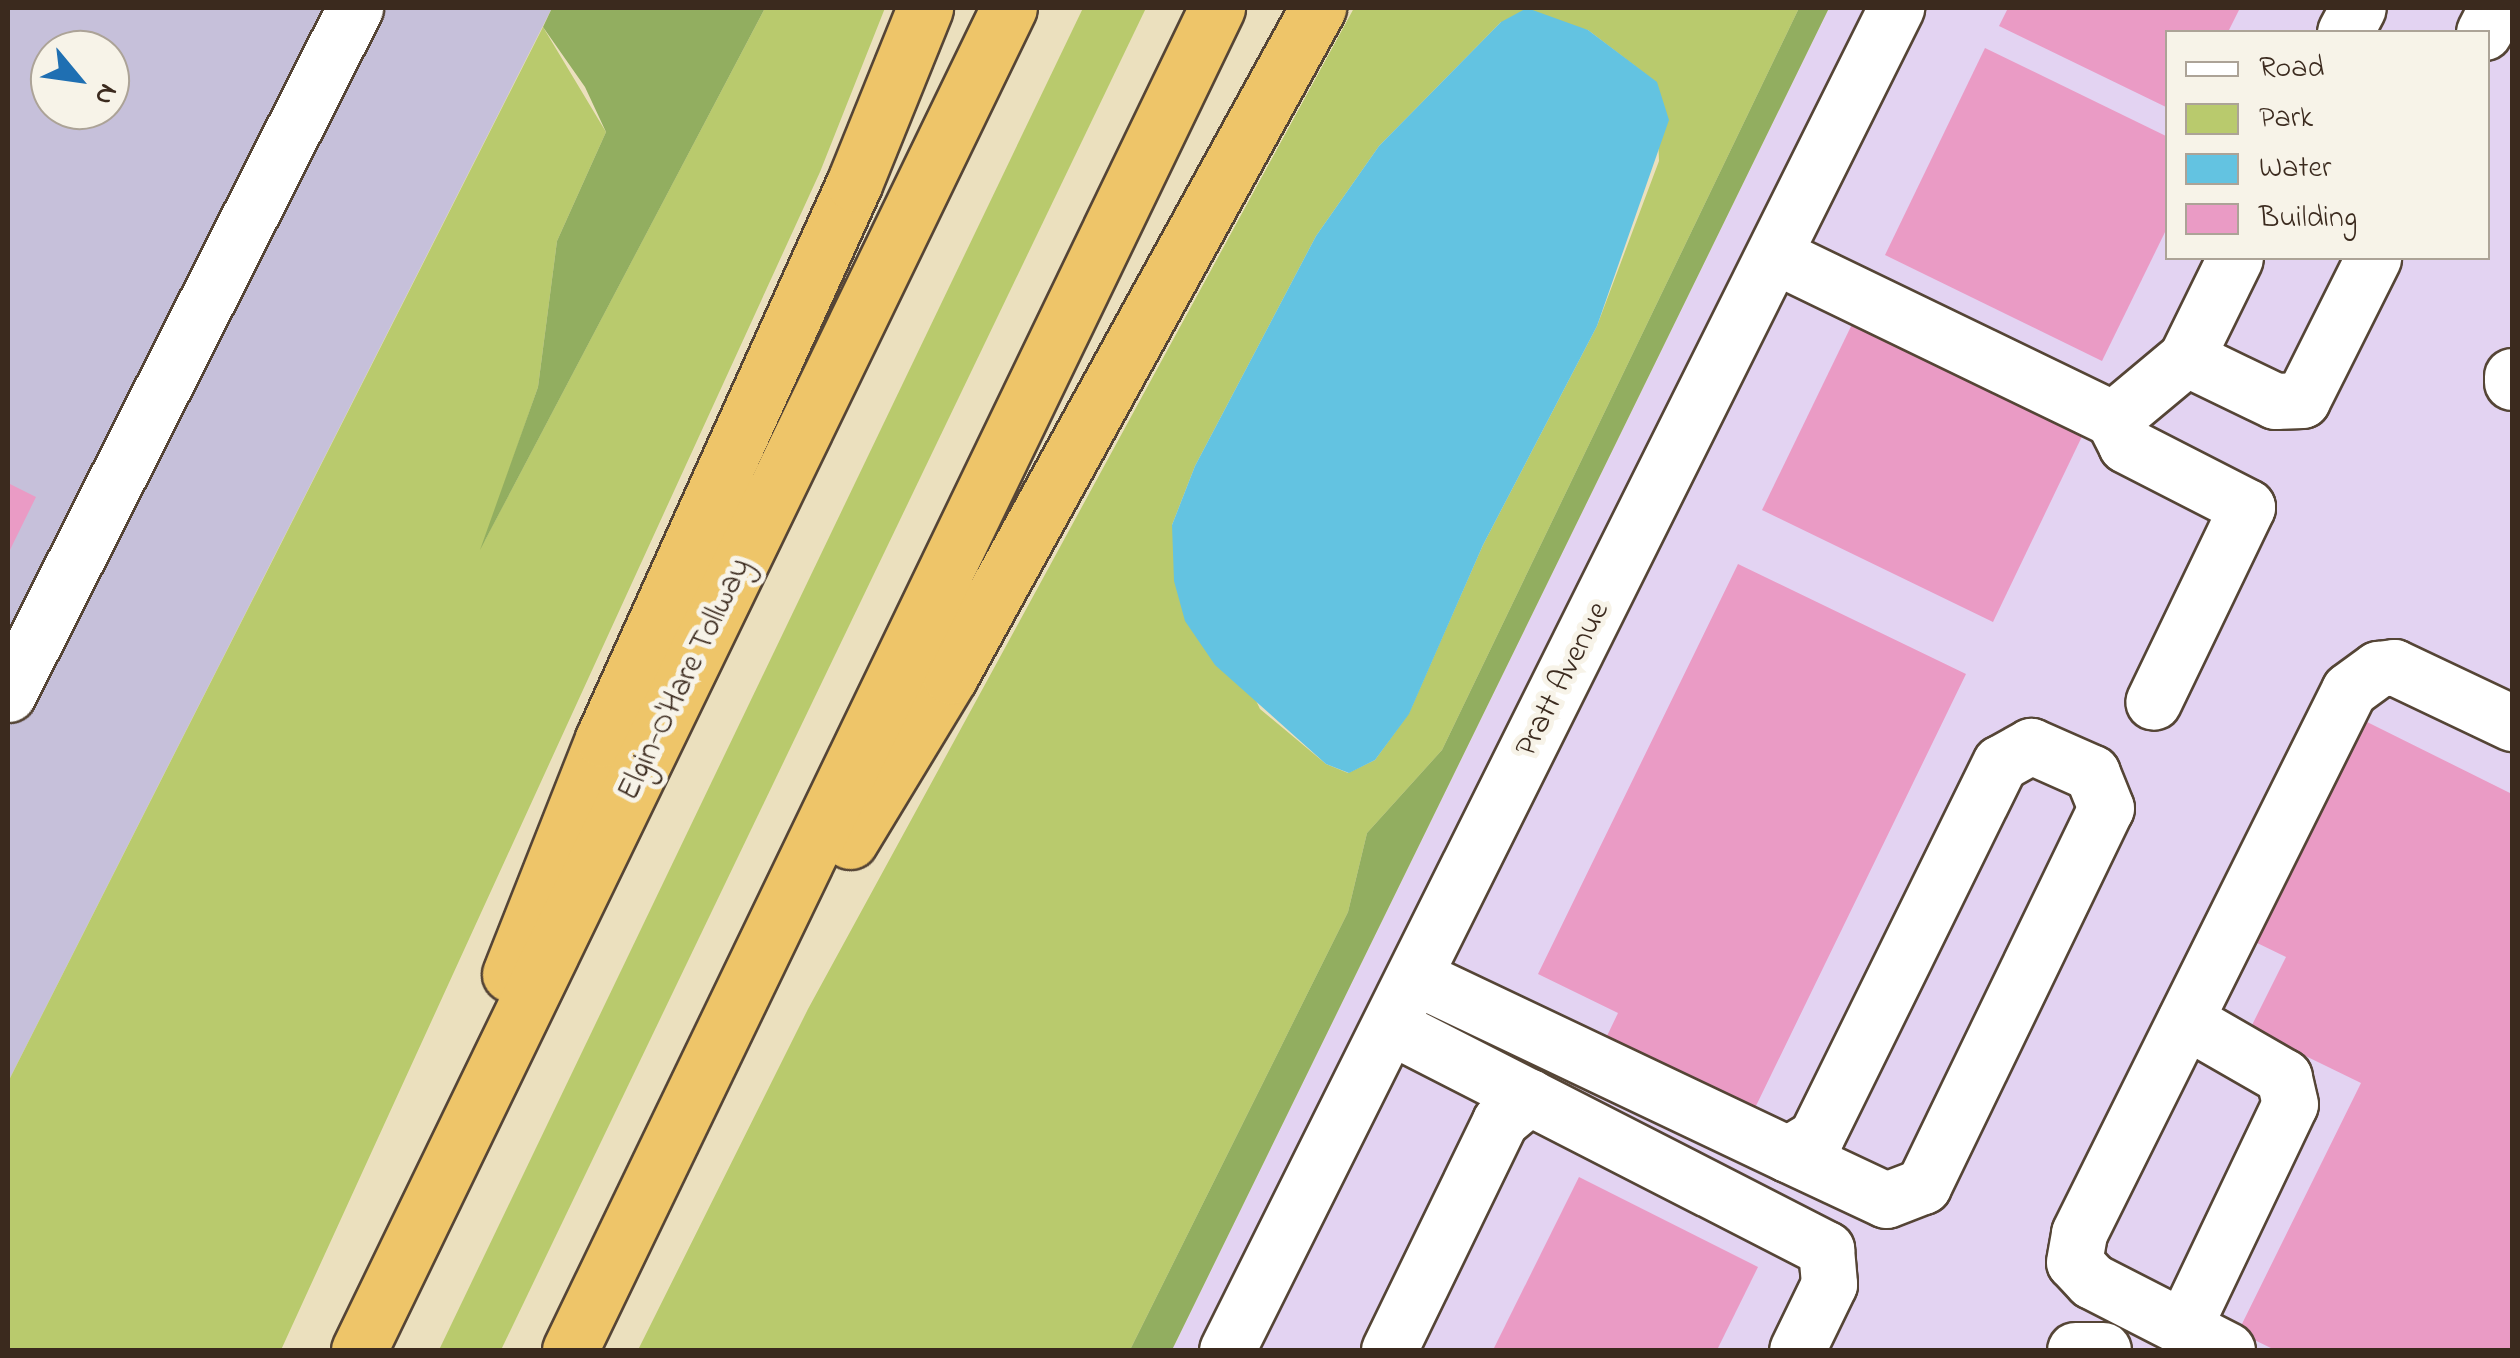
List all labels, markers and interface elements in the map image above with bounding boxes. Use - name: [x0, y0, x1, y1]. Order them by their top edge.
- north arrow: [30, 30, 130, 130]
- legend: [2165, 30, 2490, 260]
- text: Road: [2259, 47, 2324, 91]
- text: N: [82, 76, 127, 112]
- text: Park: [2259, 97, 2313, 141]
- text: Water: [2259, 147, 2331, 191]
- text: Building: [2259, 197, 2357, 241]
- street label: Elgin-O'Hare Tollway: [611, 553, 761, 807]
- street label: Pratt Avenue: [1509, 596, 1619, 764]

